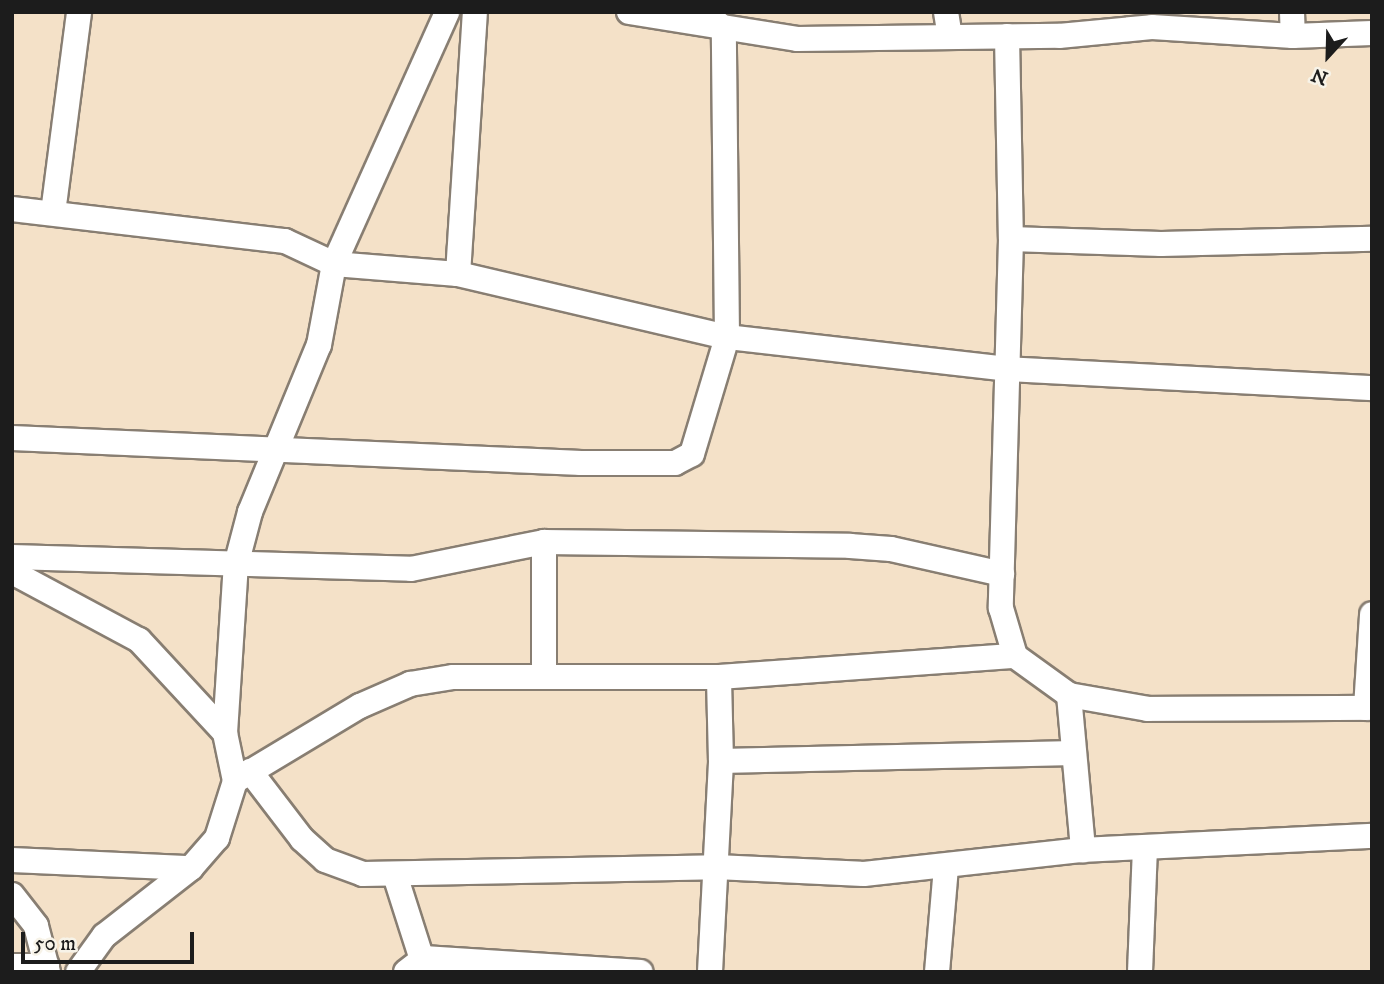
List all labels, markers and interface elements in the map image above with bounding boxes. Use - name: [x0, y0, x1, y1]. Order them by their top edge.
- north arrow: [1293, 21, 1363, 91]
- text: N: [1308, 62, 1331, 90]
- scale bar: [24, 918, 198, 962]
- text: 50 m: [34, 931, 76, 957]

